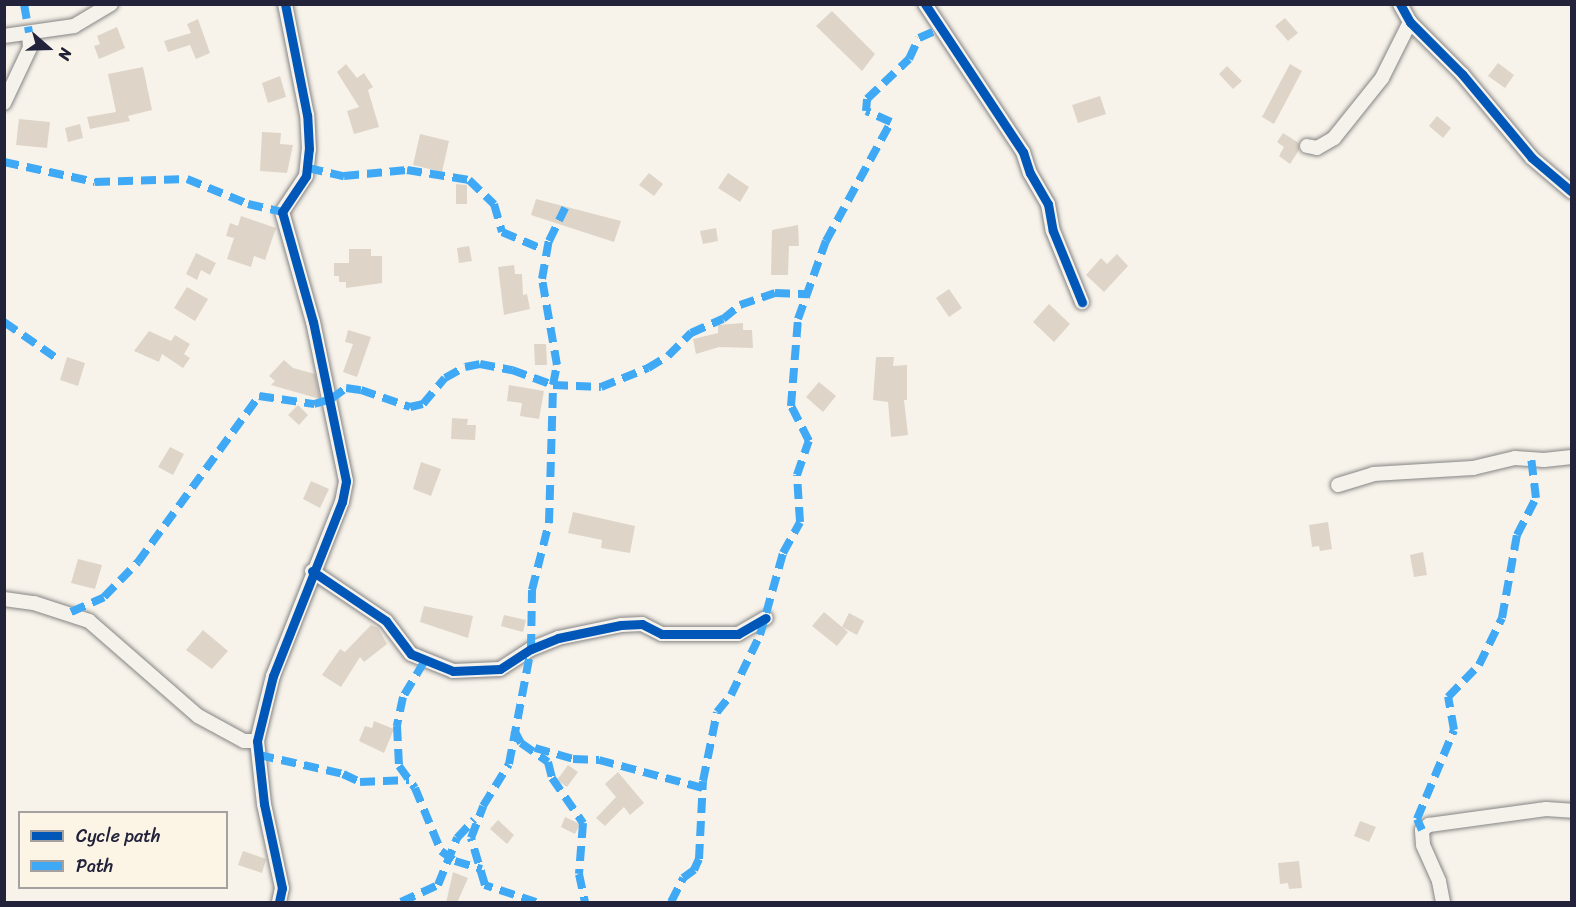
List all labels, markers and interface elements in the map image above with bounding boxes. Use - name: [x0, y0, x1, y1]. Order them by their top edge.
- north arrow: [18, 18, 78, 78]
- text: N: [50, 44, 81, 64]
- legend: [18, 811, 228, 889]
- text: Cycle path: [76, 820, 160, 852]
- text: Path: [76, 850, 113, 882]

